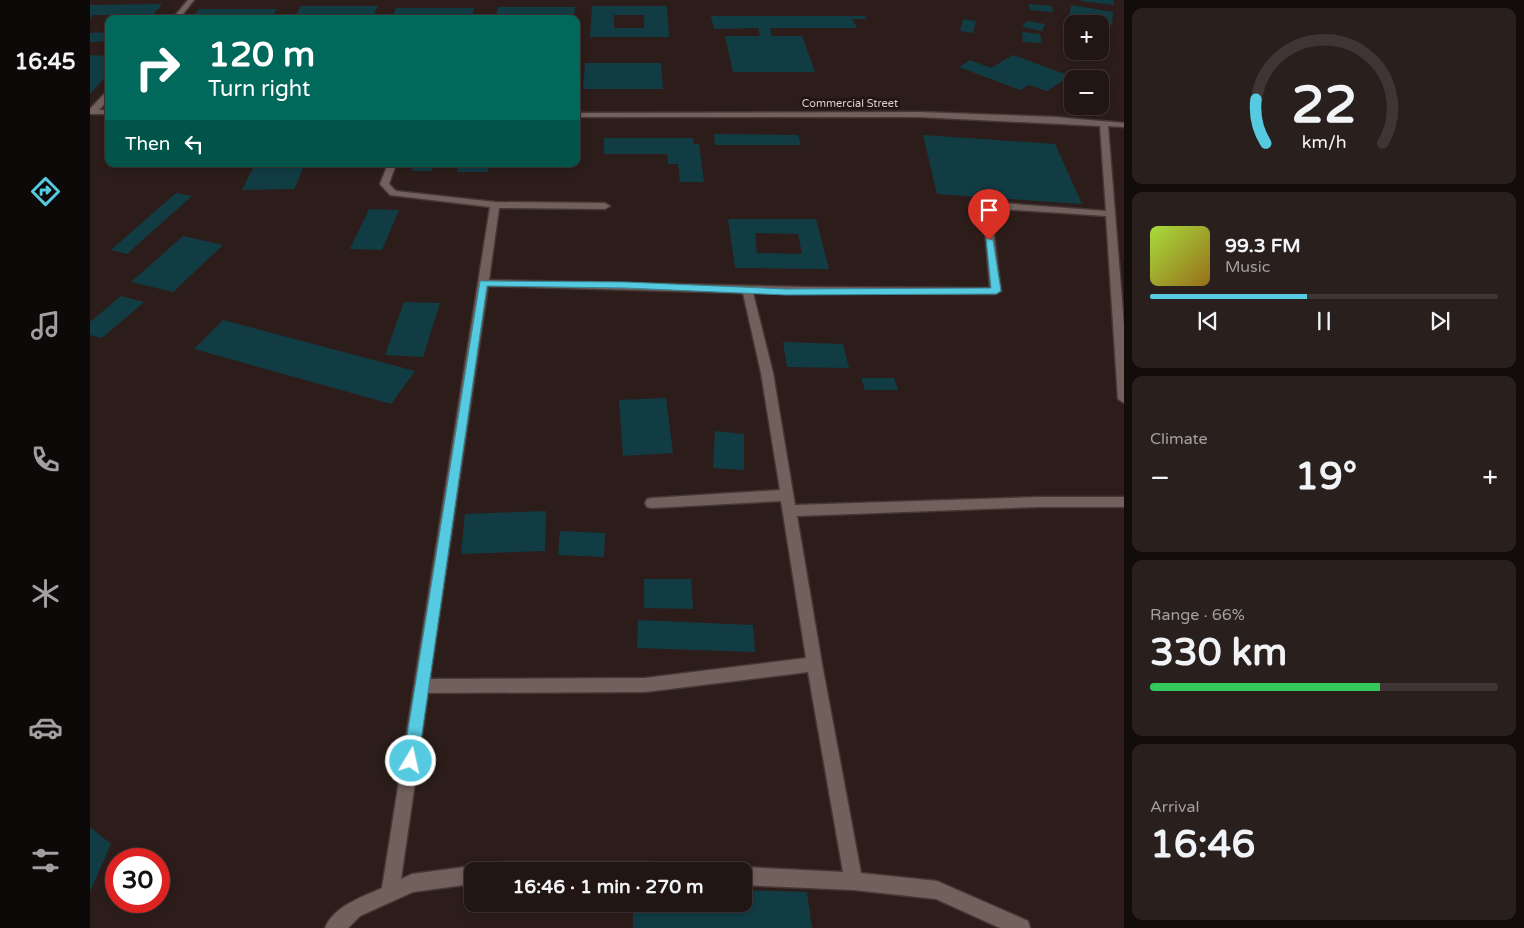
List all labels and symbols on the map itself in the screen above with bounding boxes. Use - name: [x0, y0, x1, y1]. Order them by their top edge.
- street label: Commercial Street: [802, 97, 898, 110]
- pin: [968, 189, 1010, 240]
- position arrow: [384, 734, 436, 786]
- speed limit sign: 30: [105, 848, 170, 913]

